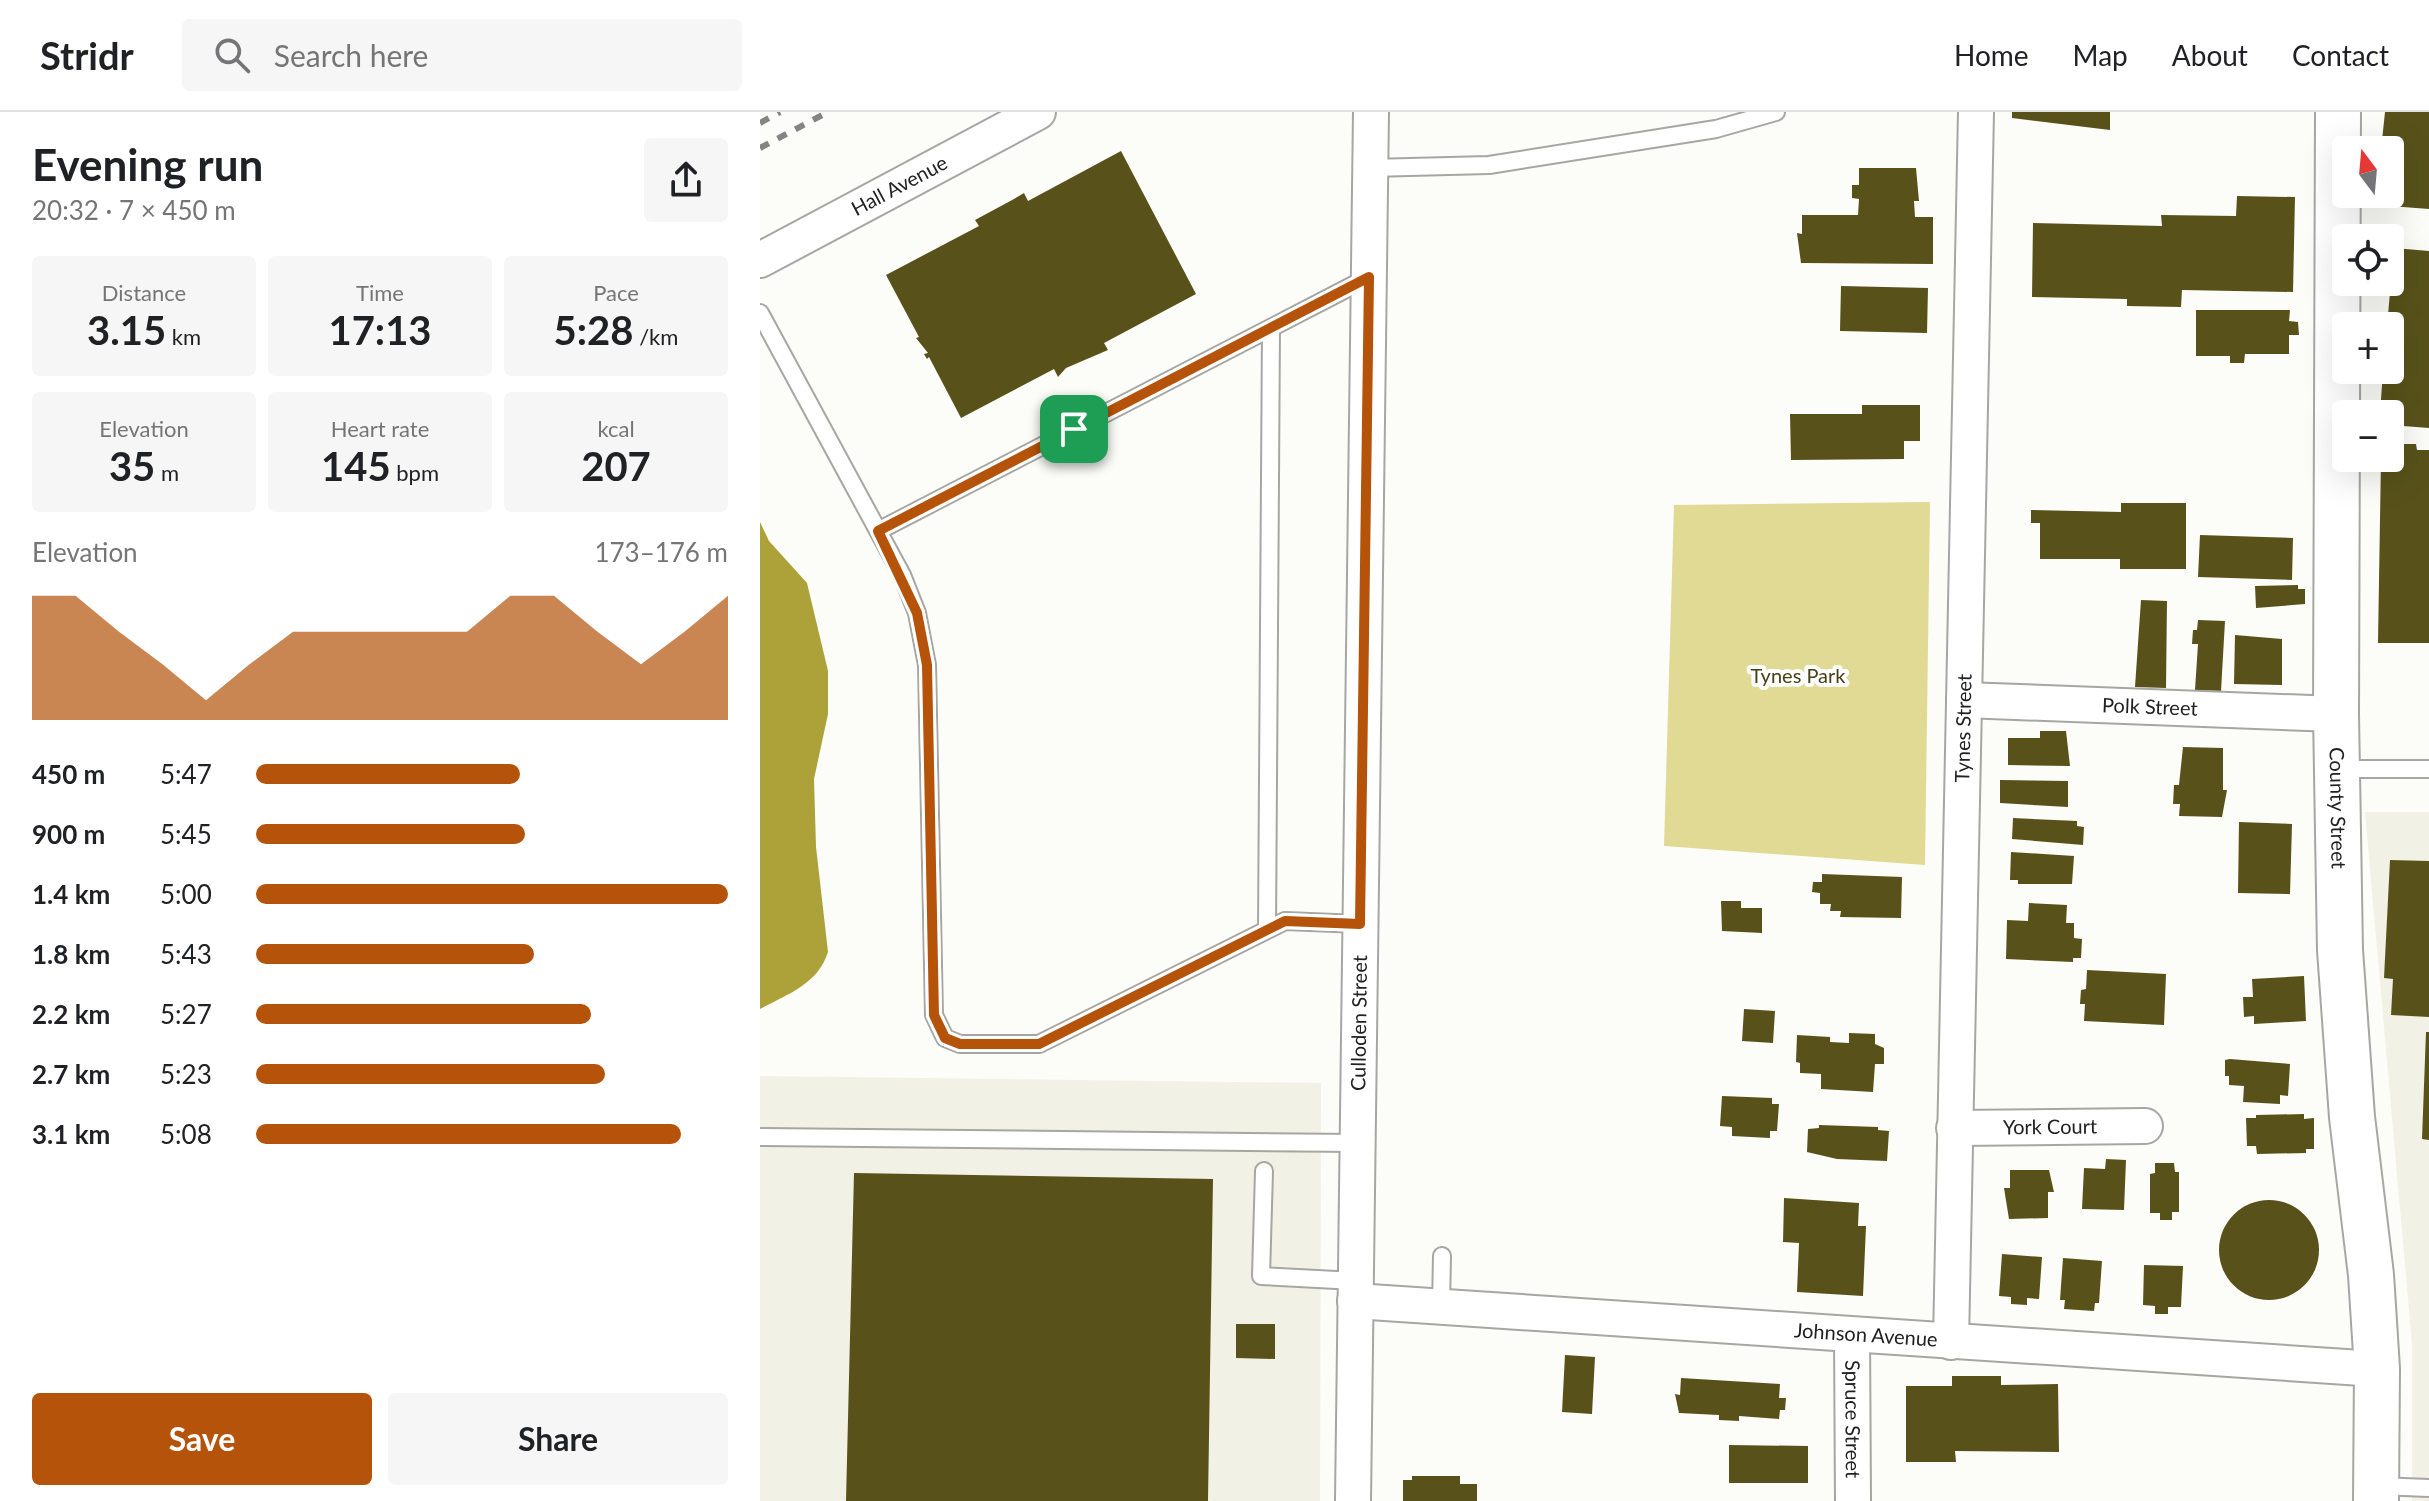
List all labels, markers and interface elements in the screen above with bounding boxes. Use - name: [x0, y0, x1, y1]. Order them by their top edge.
- search box: [182, 19, 742, 91]
- text: Stridr: [40, 32, 134, 78]
- icon: search: [210, 33, 254, 77]
- text: Search here: [274, 37, 428, 73]
- text: Home: [1954, 38, 2029, 72]
- text: Map: [2073, 38, 2128, 72]
- text: About: [2172, 38, 2248, 72]
- text: Contact: [2292, 38, 2389, 72]
- north arrow: [2332, 136, 2404, 208]
- map controls: [2332, 136, 2404, 472]
- text: Evening run: [32, 138, 263, 190]
- button: share: [644, 138, 728, 222]
- street label: Hall Avenue: [847, 150, 951, 220]
- text: 20:32 · 7 × 450 m: [32, 194, 236, 226]
- button: locate: [2332, 224, 2404, 296]
- text: Distance: [102, 279, 186, 306]
- text: Time: [356, 279, 404, 306]
- text: Pace: [593, 279, 639, 306]
- text: 3.15: [87, 306, 166, 354]
- text: 17:13: [328, 306, 432, 354]
- text: 5:28: [554, 306, 634, 354]
- button: +: [2332, 312, 2404, 384]
- text: km: [166, 323, 201, 350]
- text: /km: [634, 323, 678, 350]
- pin: [1040, 395, 1108, 463]
- button: −: [2332, 400, 2404, 472]
- icon: arrive: [1052, 407, 1096, 451]
- text: Elevation: [99, 415, 189, 442]
- text: Heart rate: [331, 415, 429, 442]
- text: kcal: [597, 415, 635, 442]
- text: 35: [109, 442, 155, 490]
- text: 145: [321, 442, 391, 490]
- text: 207: [581, 442, 651, 490]
- text: m: [155, 459, 179, 486]
- text: bpm: [391, 459, 439, 486]
- text: Elevation: [32, 536, 138, 568]
- text: 173–176 m: [594, 536, 728, 568]
- park label: Tynes Park: [1751, 663, 1846, 687]
- street label: Tynes Street: [1949, 674, 1976, 783]
- street label: Polk Street: [2102, 692, 2198, 720]
- street label: County Street: [2326, 747, 2352, 869]
- text: 450 m: [32, 758, 105, 790]
- text: 5:47: [160, 758, 212, 790]
- text: 900 m: [32, 818, 105, 850]
- text: 5:45: [160, 818, 212, 850]
- text: 1.4 km: [32, 878, 110, 910]
- text: 5:00: [160, 878, 212, 910]
- text: 1.8 km: [32, 938, 110, 970]
- text: 5:43: [160, 938, 212, 970]
- street label: Culloden Street: [1345, 955, 1371, 1091]
- text: 2.2 km: [32, 998, 110, 1030]
- text: 5:27: [160, 998, 212, 1030]
- text: 2.7 km: [32, 1058, 110, 1090]
- text: 5:23: [160, 1058, 212, 1090]
- street label: York Court: [2003, 1114, 2097, 1138]
- text: 3.1 km: [32, 1118, 110, 1150]
- text: 5:08: [160, 1118, 212, 1150]
- street label: Johnson Avenue: [1793, 1317, 1938, 1351]
- street label: Spruce Street: [1841, 1360, 1866, 1478]
- button: Save: [32, 1393, 372, 1485]
- button: Share: [388, 1393, 728, 1485]

